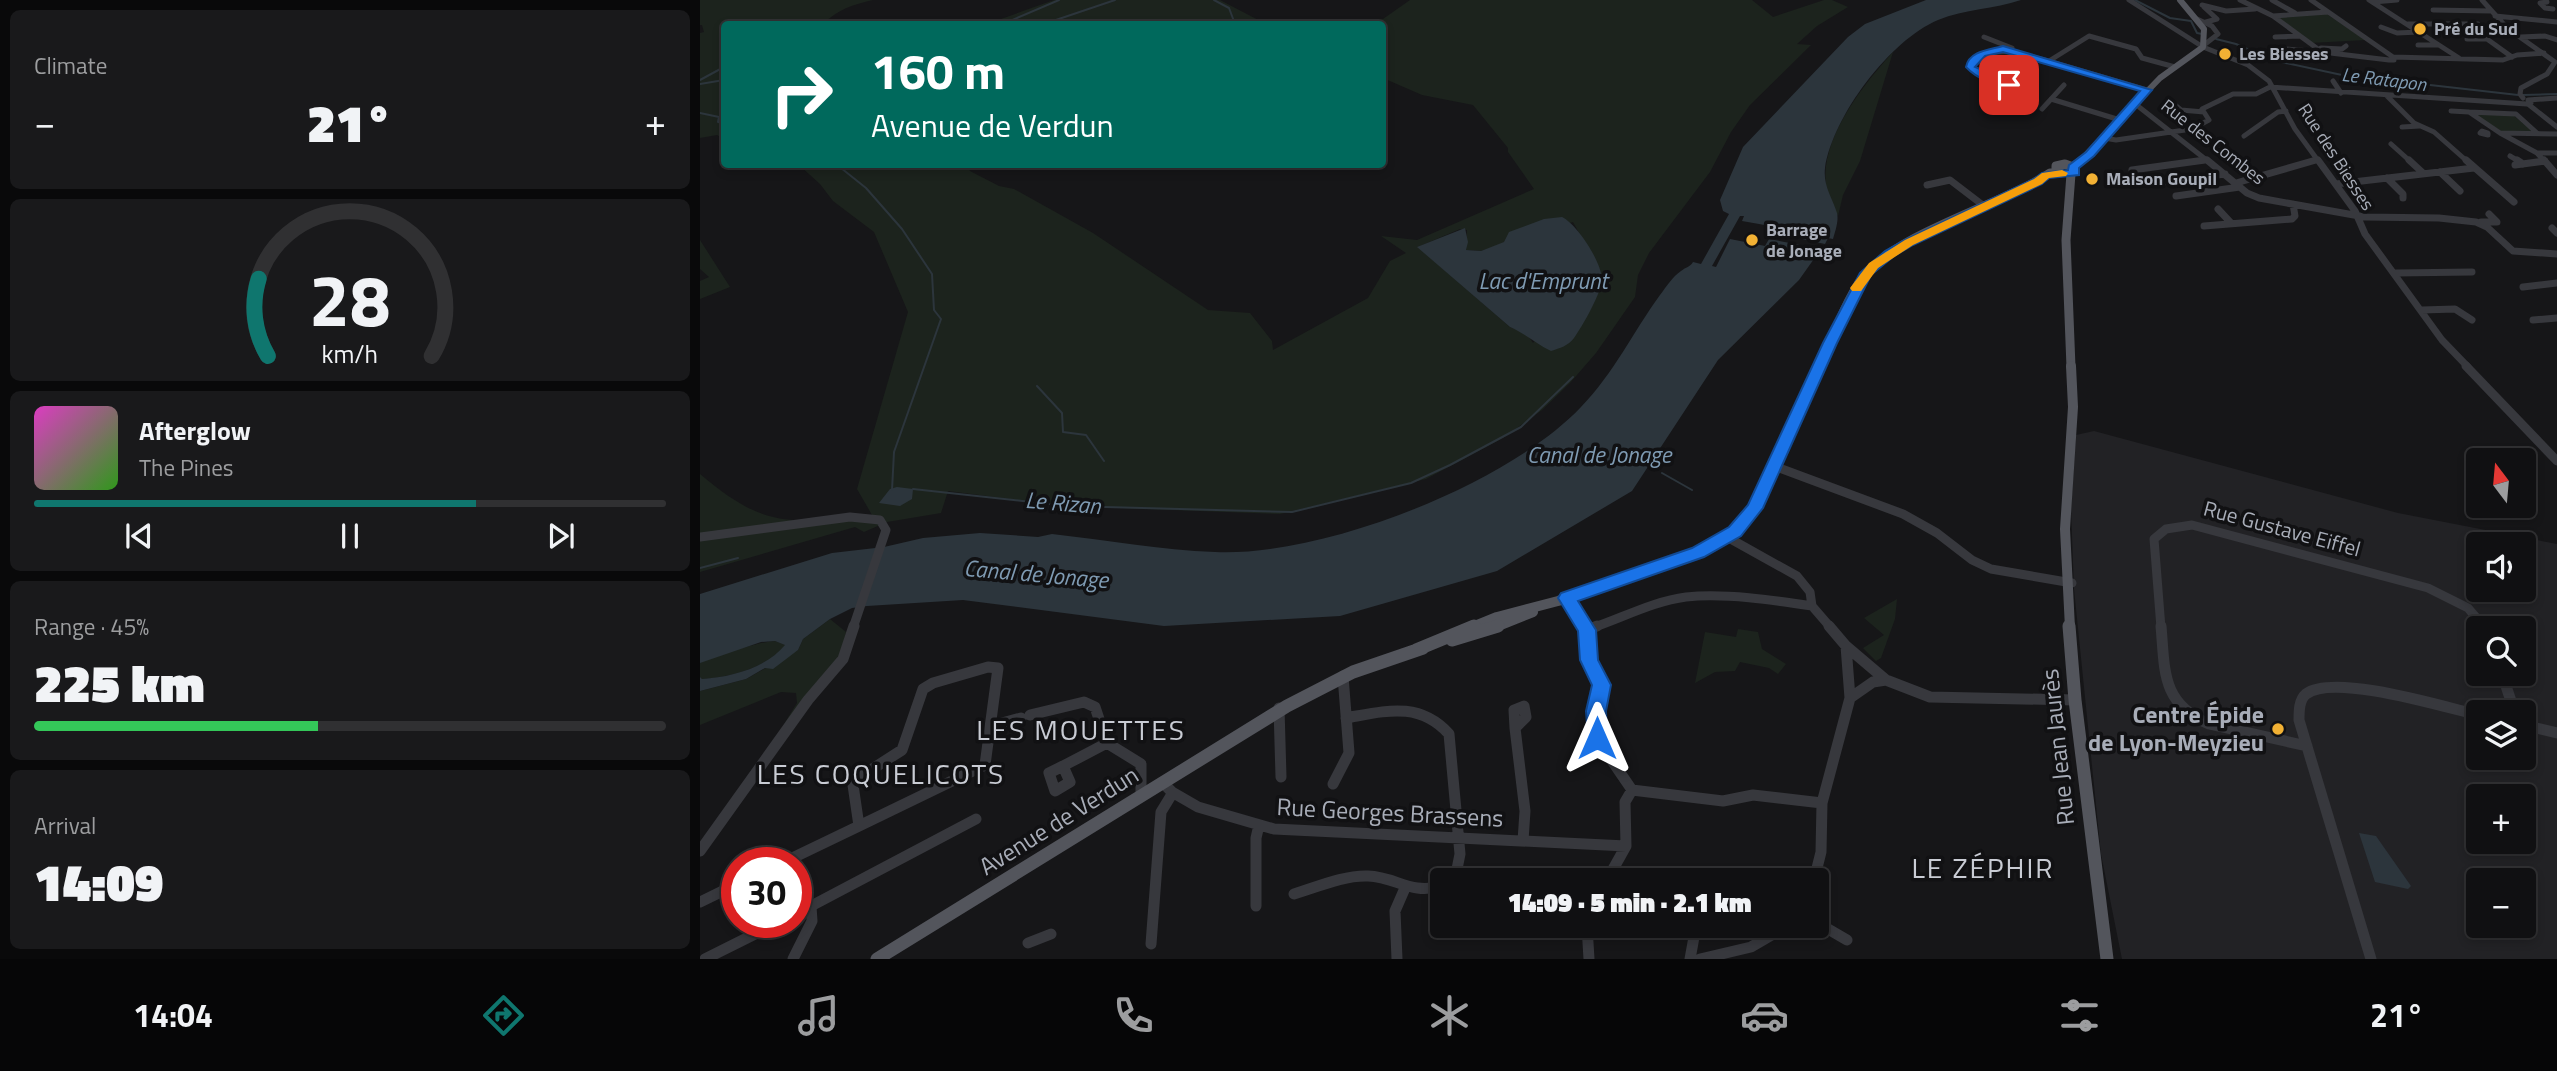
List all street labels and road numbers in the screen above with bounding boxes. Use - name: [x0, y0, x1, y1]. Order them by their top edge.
- street label: Rue des Combes: [2155, 92, 2271, 191]
- street label: Rue des Biesses: [2292, 98, 2381, 216]
- street label: Rue Gustave Eiffel: [2200, 492, 2364, 564]
- street label: Rue Jean Jaurès: [2031, 667, 2083, 827]
- street label: Avenue de Verdun: [972, 757, 1145, 884]
- street label: Rue Georges Brassens: [1276, 788, 1504, 836]

